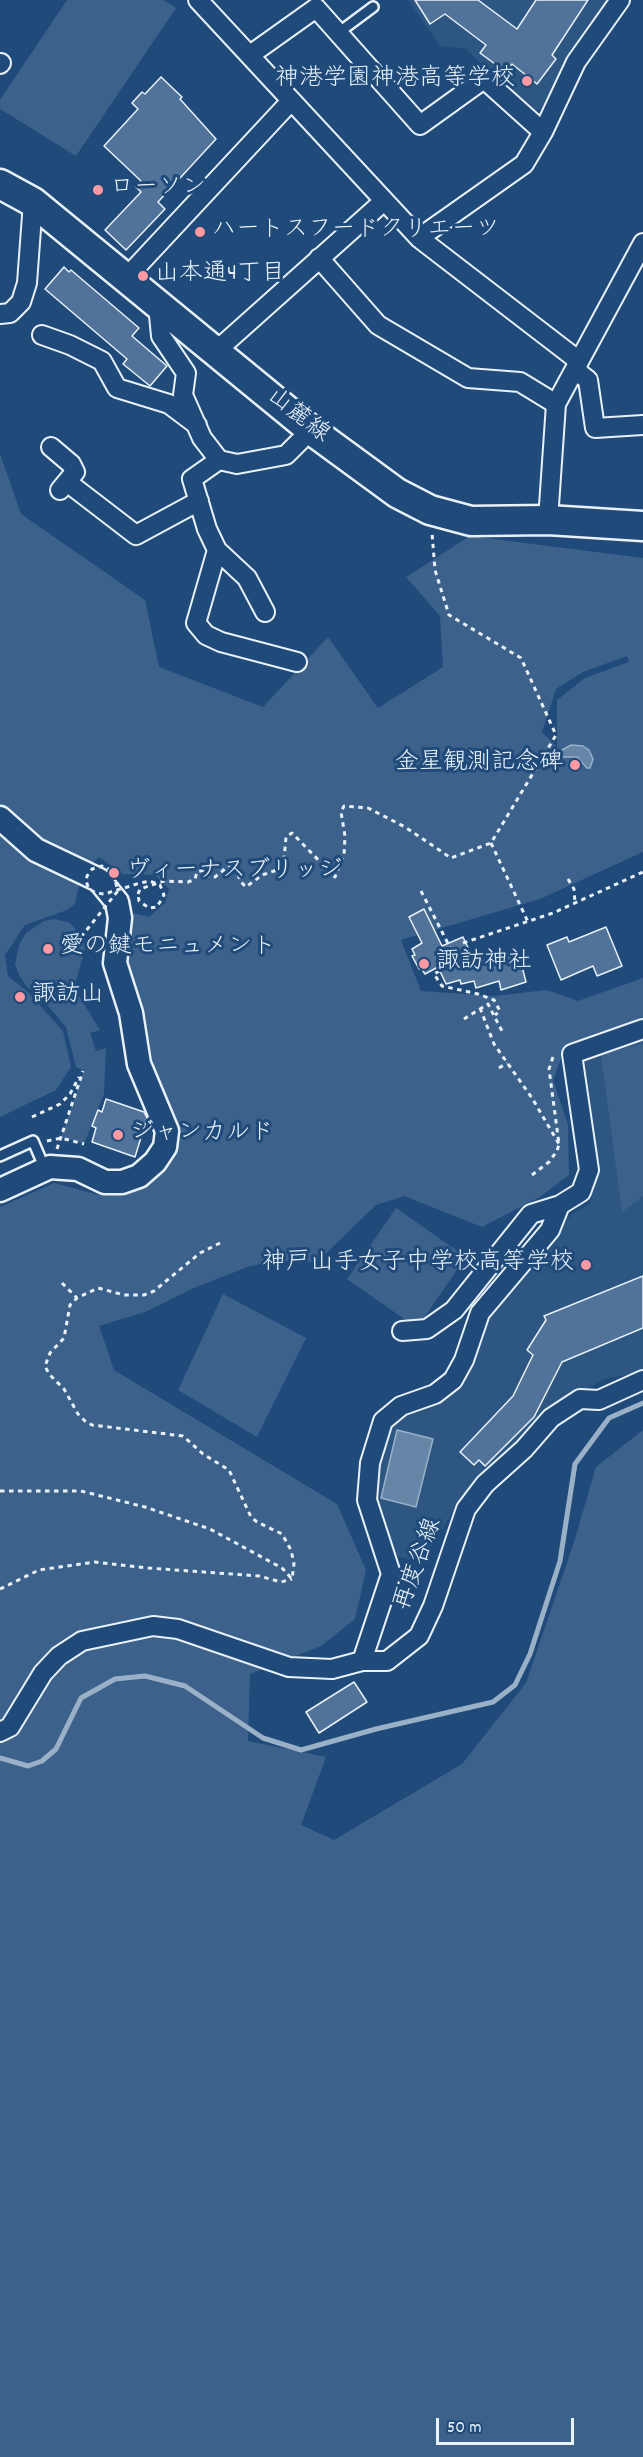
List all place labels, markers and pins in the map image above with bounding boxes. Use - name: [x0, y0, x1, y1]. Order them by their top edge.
- place label: 神港学園神港高等学校: [275, 67, 515, 95]
- marker: 神港学園神港高等学校: [520, 74, 534, 88]
- place label: ローソン: [110, 176, 206, 204]
- marker: ローソン: [91, 183, 105, 197]
- place label: ハートスフードクリエーツ: [212, 218, 500, 246]
- marker: ハートスフードクリエーツ: [193, 225, 207, 239]
- place label: 山本通4丁目: [155, 262, 285, 290]
- marker: 山本通4丁目: [136, 269, 150, 283]
- place label: 金星観測記念碑: [395, 751, 563, 779]
- marker: 金星観測記念碑: [568, 758, 582, 772]
- place label: ヴィーナスブリッジ: [126, 859, 342, 887]
- marker: ヴィーナスブリッジ: [107, 866, 121, 880]
- place label: 愛の鍵モニュメント: [60, 935, 276, 963]
- marker: 愛の鍵モニュメント: [41, 942, 55, 956]
- place label: 諏訪神社: [436, 950, 532, 978]
- marker: 諏訪神社: [417, 957, 431, 971]
- place label: 諏訪山: [32, 983, 104, 1011]
- marker: 諏訪山: [13, 990, 27, 1004]
- place label: ジャンカルド: [130, 1121, 274, 1149]
- marker: ジャンカルド: [111, 1128, 125, 1142]
- place label: 神戸山手女子中学校高等学校: [262, 1251, 574, 1279]
- marker: 神戸山手女子中学校高等学校: [579, 1258, 593, 1272]

